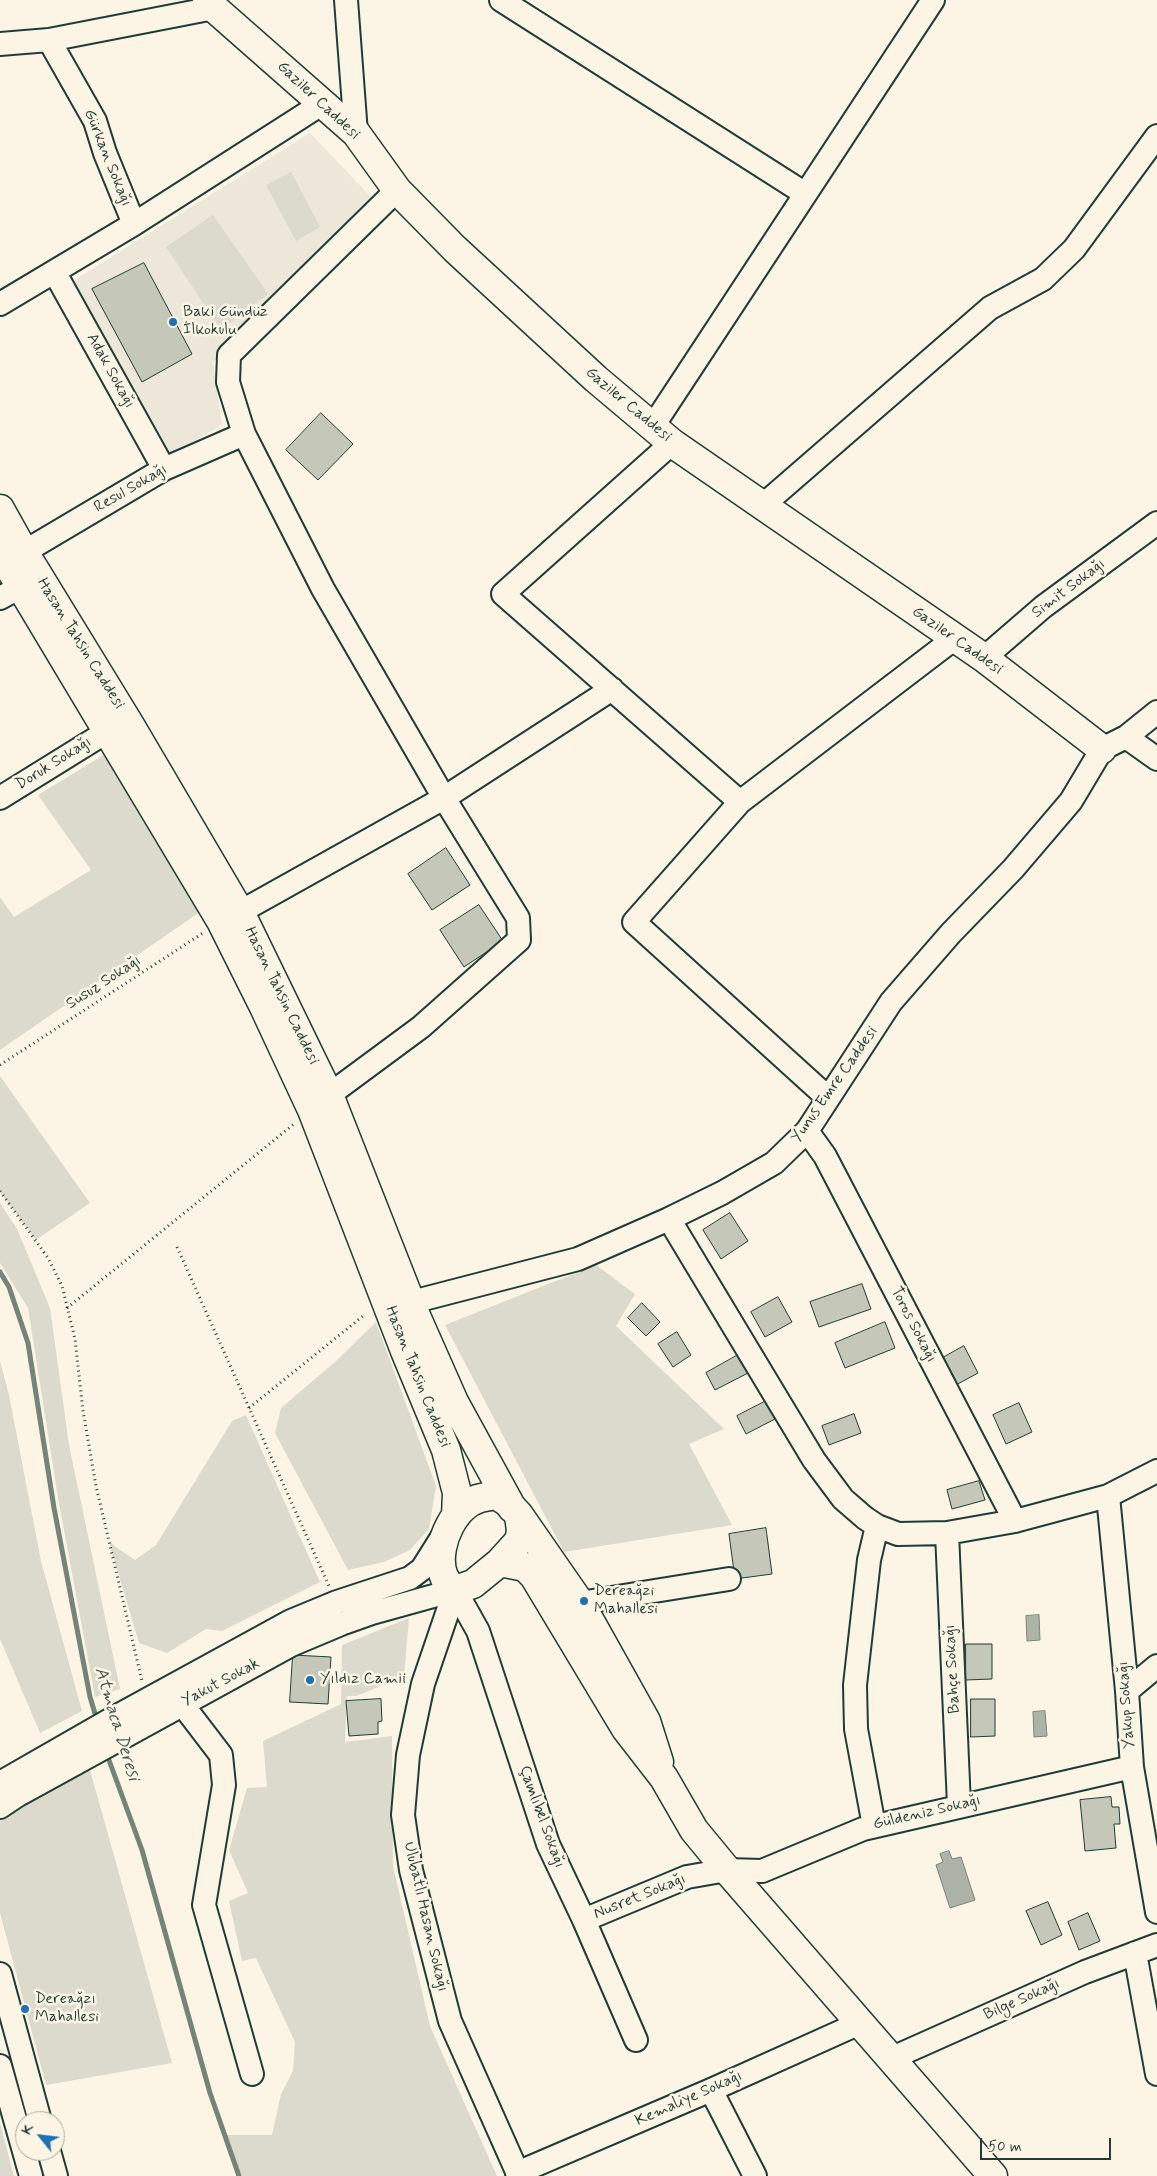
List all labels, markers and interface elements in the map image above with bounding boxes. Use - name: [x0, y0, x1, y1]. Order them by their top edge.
- street label: Gaziler Caddesi: [272, 58, 364, 144]
- street label: Gürkan Sokağı: [79, 107, 135, 209]
- place label: Baki Gündüz İlkokulu: [183, 303, 268, 341]
- marker: Baki Gündüz İlkokulu: [167, 316, 179, 328]
- street label: Adak Sokağı: [82, 330, 138, 412]
- street label: Gaziler Caddesi: [581, 363, 675, 447]
- street label: Resul Sokağı: [91, 460, 171, 518]
- street label: Simit Sokağı: [1028, 555, 1110, 623]
- street label: Hasan Tahsin Caddesi: [32, 575, 128, 713]
- street label: Gaziler Caddesi: [908, 603, 1006, 679]
- street label: Doruk Sokağı: [13, 733, 95, 795]
- street label: Hasan Tahsin Caddesi: [239, 924, 323, 1068]
- street label: Susuz Sokağı: [63, 952, 145, 1014]
- street label: Yunus Emre Caddesi: [788, 1023, 882, 1147]
- street label: Toros Sokağı: [886, 1284, 940, 1366]
- street label: Hasan Tahsin Caddesi: [380, 1303, 454, 1451]
- place label: Dereağzi Mahallesi: [594, 1582, 658, 1620]
- marker: Dereağzi Mahallesi: [578, 1595, 590, 1607]
- street label: Bahçe Sokağı: [941, 1624, 965, 1714]
- street label: Yakut Sokak: [179, 1654, 263, 1712]
- street label: Yakup Sokağı: [1114, 1661, 1140, 1749]
- water label: Atmaca Deresi: [88, 1665, 144, 1783]
- place label: Yıldız Camii: [320, 1670, 406, 1690]
- marker: Yıldız Camii: [304, 1674, 316, 1686]
- street label: Çamlıbel Sokağı: [514, 1763, 568, 1871]
- street label: Güldeniz Sokağı: [871, 1791, 983, 1835]
- street label: Ulubatlı Hasan Sokağı: [398, 1840, 452, 1994]
- street label: Nusret Sokağı: [591, 1870, 689, 1924]
- street label: Bilge Sokağı: [981, 1975, 1063, 2025]
- place label: Dereağzı Mahallesi: [35, 1990, 99, 2028]
- marker: Dereağzı Mahallesi: [19, 2003, 31, 2015]
- street label: Kemaliye Sokağı: [632, 2067, 746, 2131]
- north arrow: [15, 2111, 65, 2161]
- text: K: [17, 2121, 38, 2138]
- scale bar: [982, 2128, 1113, 2160]
- text: 50 m: [988, 2137, 1022, 2157]

